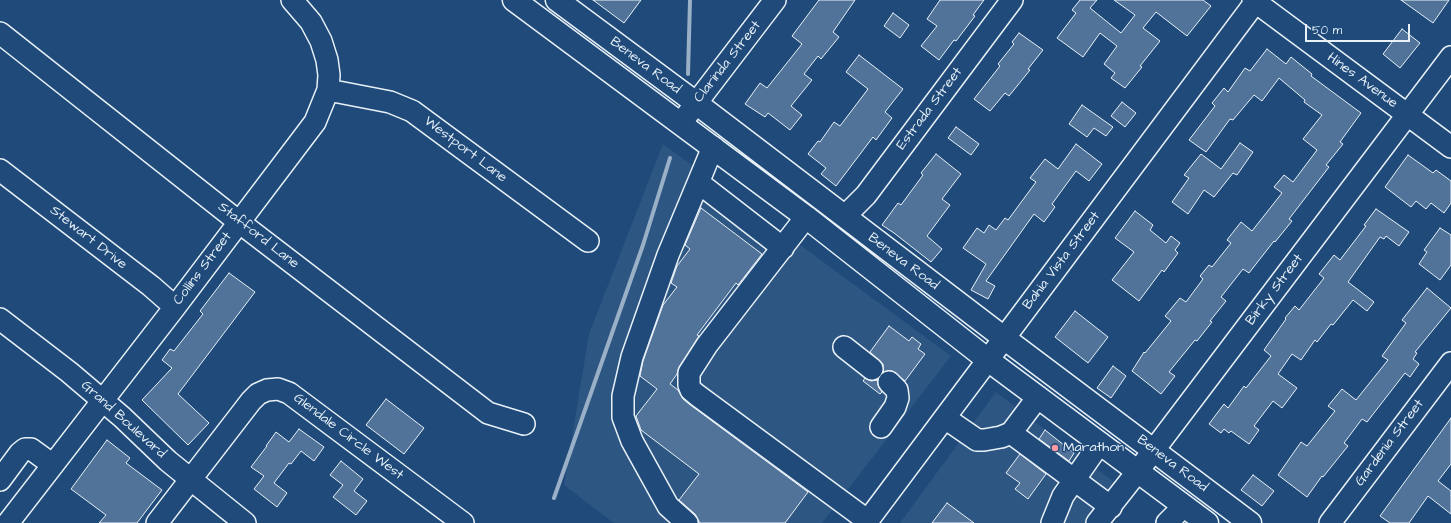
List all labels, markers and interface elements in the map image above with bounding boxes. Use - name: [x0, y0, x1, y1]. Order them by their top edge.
- scale bar: [1307, 16, 1412, 42]
- street label: Clarinda Street: [691, 18, 765, 106]
- text: 50 m: [1312, 22, 1342, 39]
- street label: Beneva Road: [606, 34, 684, 98]
- street label: Hines Avenue: [1323, 50, 1401, 112]
- street label: Estrada Street: [894, 64, 966, 154]
- street label: Westport Lane: [420, 113, 510, 187]
- street label: Stafford Lane: [214, 199, 302, 273]
- street label: Stewart Drive: [46, 203, 130, 273]
- street label: Bahia Vista Street: [1020, 209, 1104, 313]
- street label: Collins Street: [170, 229, 236, 309]
- street label: Beneva Road: [864, 230, 942, 294]
- street label: Birky Street: [1243, 251, 1307, 329]
- street label: Grand Boulevard: [77, 378, 169, 462]
- street label: Glendale Circle West: [290, 390, 406, 484]
- street label: Gardenia Street: [1352, 396, 1428, 490]
- street label: Beneva Road: [1133, 432, 1211, 496]
- place label: Marathon: [1063, 440, 1124, 456]
- marker: Marathon: [1050, 443, 1060, 453]

